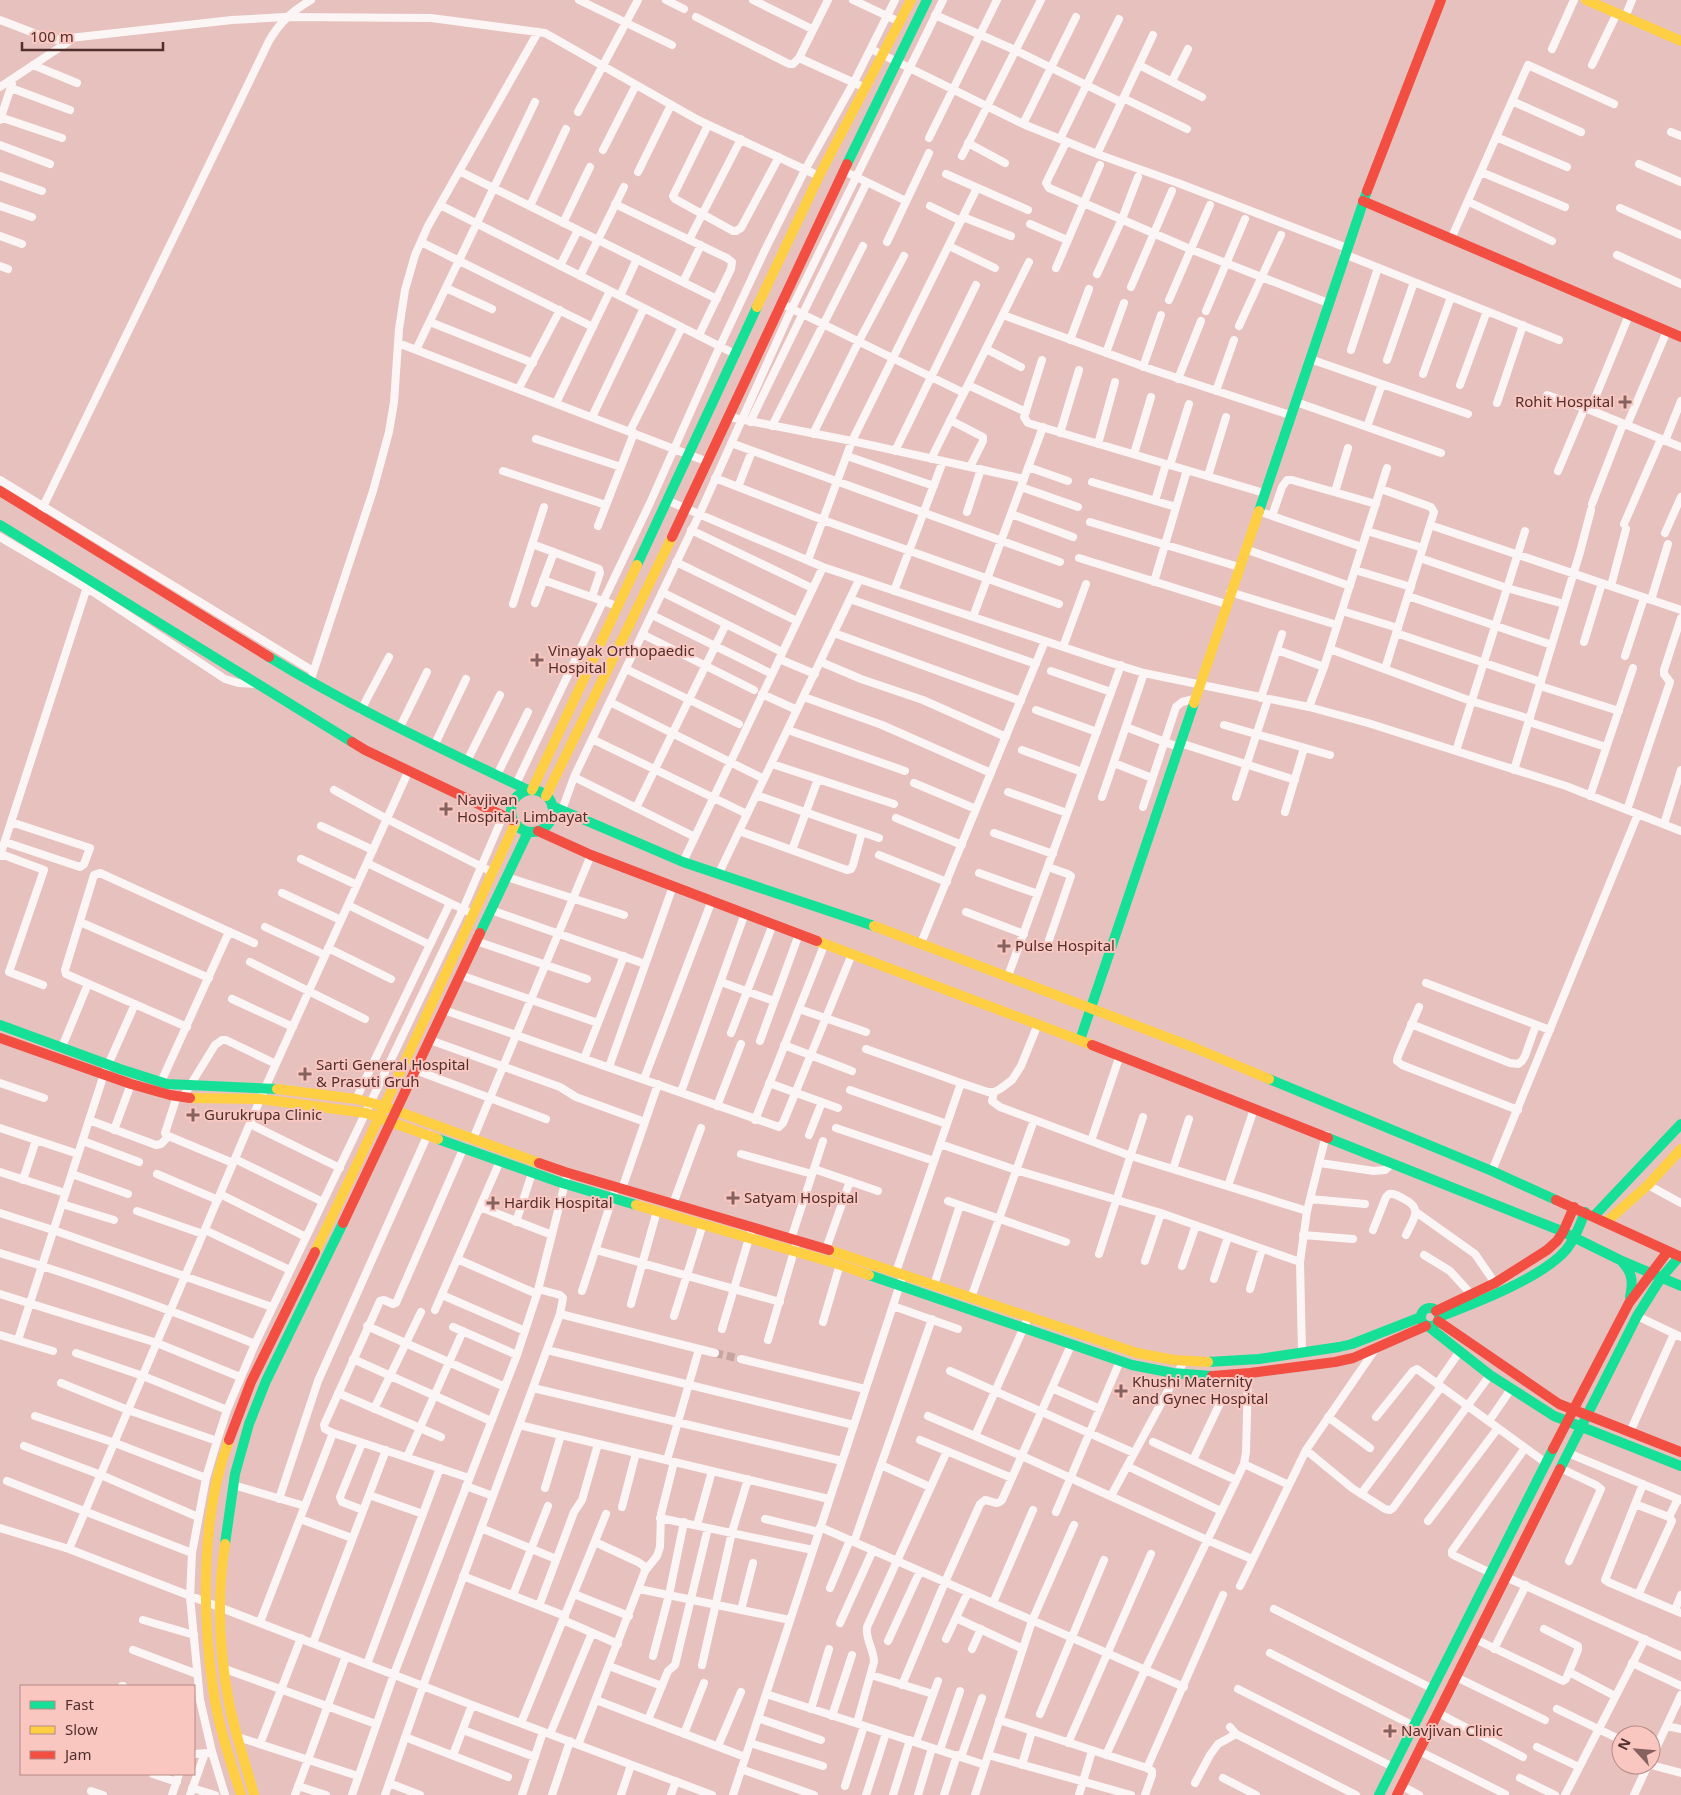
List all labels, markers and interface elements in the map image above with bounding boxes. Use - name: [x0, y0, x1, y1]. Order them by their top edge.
- scale bar: [22, 20, 164, 52]
- text: 100 m: [30, 26, 74, 46]
- place label: Rohit Hospital: [1515, 391, 1614, 411]
- marker: Rohit Hospital: [1618, 395, 1632, 409]
- place label: Vinayak Orthopaedic Hospital: [548, 640, 695, 677]
- marker: Vinayak Orthopaedic Hospital: [530, 653, 544, 667]
- place label: Navjivan Hospital, Limbayat: [457, 789, 589, 826]
- marker: Navjivan Hospital, Limbayat: [439, 802, 453, 816]
- place label: Pulse Hospital: [1015, 935, 1115, 955]
- marker: Pulse Hospital: [997, 939, 1011, 953]
- place label: Sarti General Hospital & Prasuti Gruh: [316, 1054, 469, 1091]
- marker: Sarti General Hospital & Prasuti Gruh: [298, 1067, 312, 1081]
- place label: Gurukrupa Clinic: [204, 1104, 322, 1124]
- marker: Gurukrupa Clinic: [186, 1108, 200, 1122]
- place label: Satyam Hospital: [744, 1187, 858, 1207]
- marker: Satyam Hospital: [726, 1191, 740, 1205]
- place label: Hardik Hospital: [504, 1192, 613, 1212]
- marker: Hardik Hospital: [486, 1196, 500, 1210]
- place label: Khushi Maternity and Gynec Hospital: [1132, 1371, 1268, 1408]
- marker: Khushi Maternity and Gynec Hospital: [1114, 1384, 1128, 1398]
- legend: [20, 1685, 195, 1775]
- text: Fast: [65, 1694, 94, 1714]
- text: Slow: [65, 1719, 98, 1739]
- place label: Navjivan Clinic: [1401, 1720, 1503, 1740]
- marker: Navjivan Clinic: [1383, 1724, 1397, 1738]
- north arrow: [1611, 1725, 1661, 1775]
- text: N: [1613, 1735, 1635, 1753]
- text: Jam: [63, 1744, 92, 1764]

